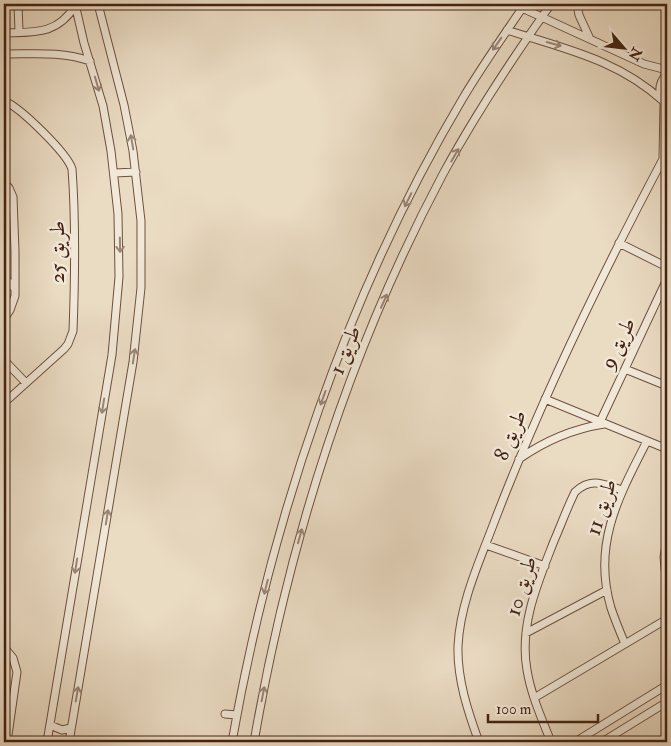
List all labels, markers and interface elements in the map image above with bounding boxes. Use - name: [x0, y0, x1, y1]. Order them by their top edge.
- north arrow: [598, 22, 648, 72]
- one-way arrow: [492, 37, 502, 51]
- one-way arrow: [545, 40, 561, 50]
- text: N: [624, 43, 646, 64]
- one-way arrow: [92, 76, 102, 92]
- one-way arrow: [126, 135, 136, 151]
- one-way arrow: [450, 148, 460, 162]
- one-way arrow: [402, 192, 412, 207]
- street label: طريق 25: [44, 221, 71, 283]
- one-way arrow: [115, 237, 124, 253]
- one-way arrow: [379, 294, 389, 309]
- street label: طريق 9: [594, 313, 642, 375]
- street label: طريق 1: [324, 322, 367, 379]
- one-way arrow: [129, 349, 139, 365]
- one-way arrow: [318, 389, 327, 405]
- one-way arrow: [97, 398, 107, 414]
- street label: طريق 8: [488, 406, 533, 465]
- street label: طريق 11: [580, 475, 623, 539]
- one-way arrow: [103, 509, 113, 525]
- one-way arrow: [296, 529, 305, 545]
- street label: طريق 10: [500, 553, 543, 619]
- one-way arrow: [71, 558, 81, 574]
- one-way arrow: [261, 578, 270, 594]
- one-way arrow: [72, 686, 82, 702]
- one-way arrow: [259, 687, 268, 703]
- scale bar: [488, 691, 598, 723]
- text: 100 m: [496, 700, 532, 719]

